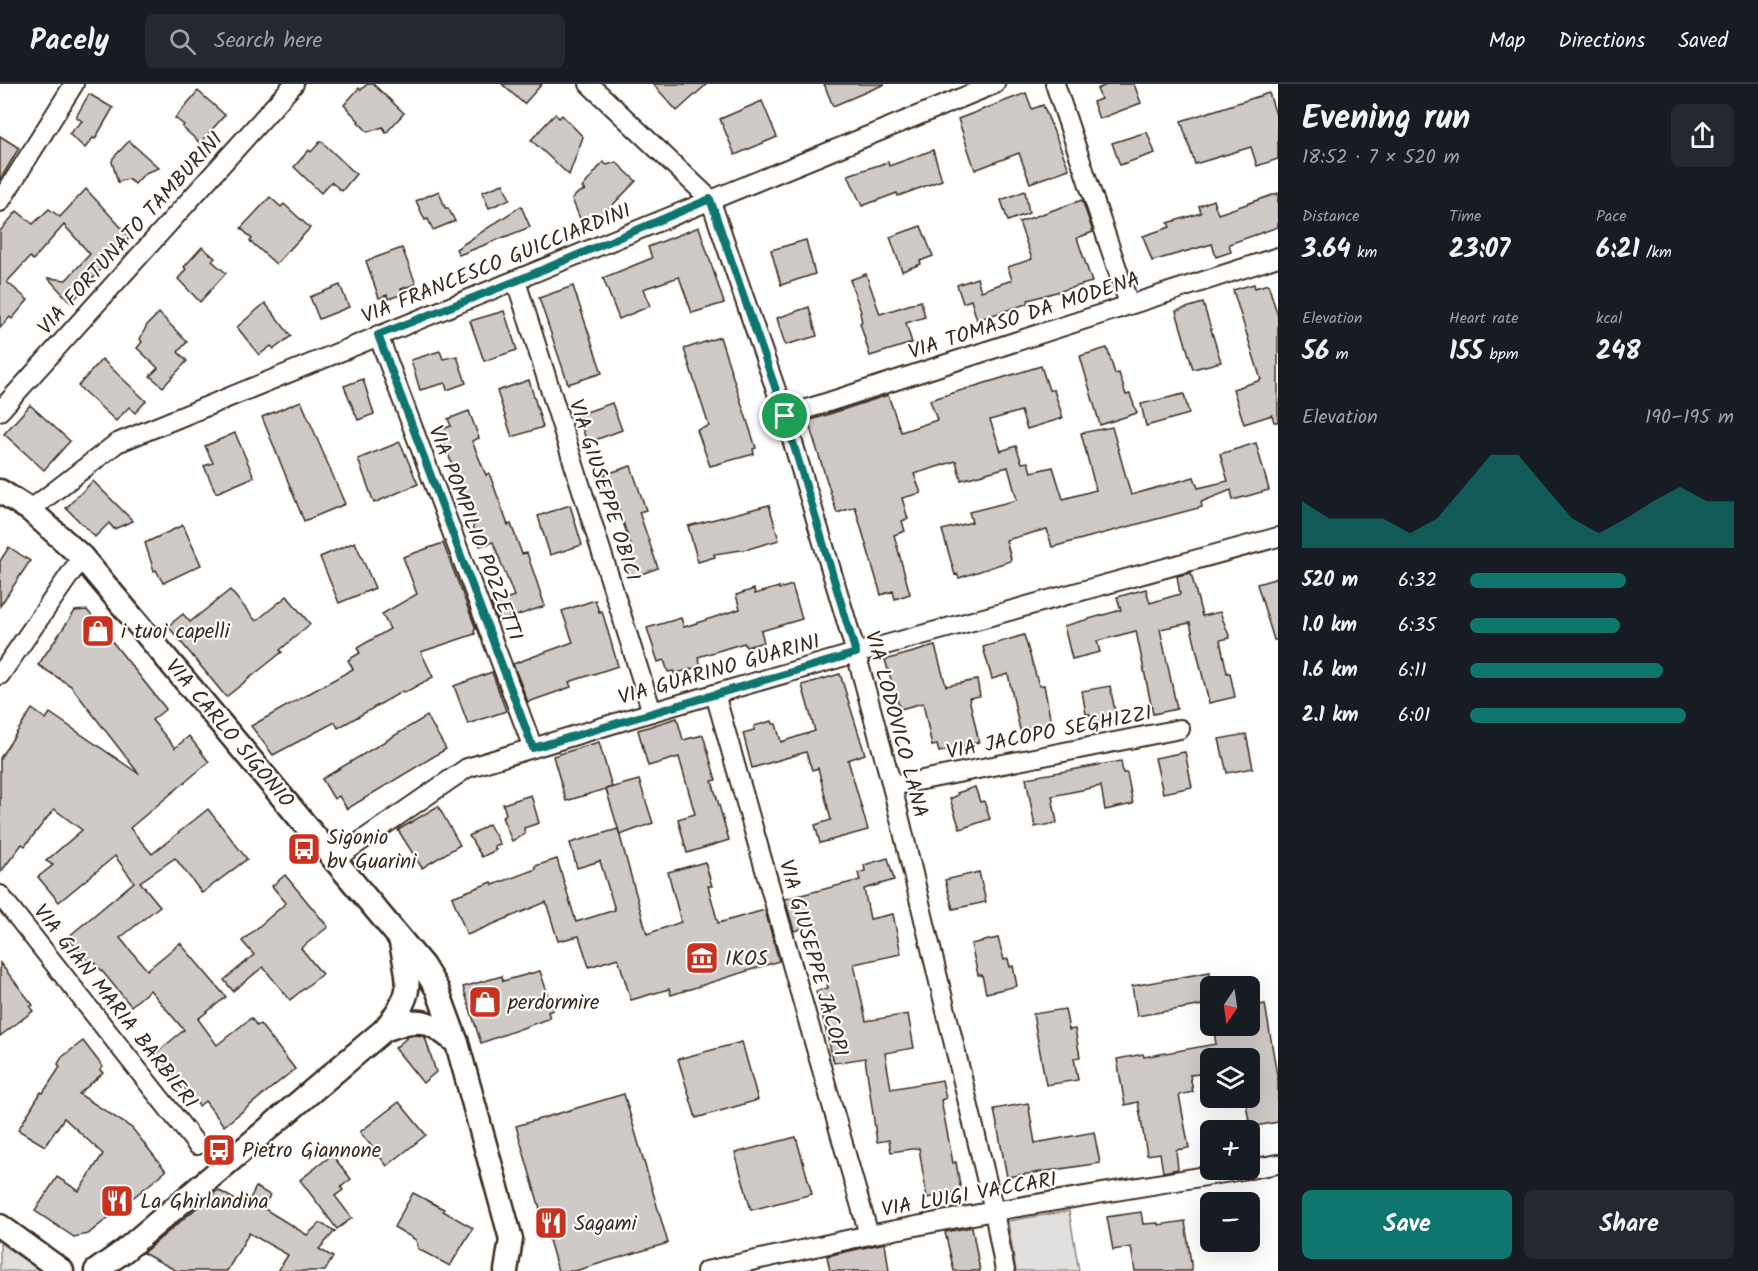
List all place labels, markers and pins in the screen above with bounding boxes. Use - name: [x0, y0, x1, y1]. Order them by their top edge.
- pin: [759, 390, 810, 441]
- shop icon: i tuoi capelli: [80, 613, 116, 649]
- place label: i tuoi capelli: [121, 616, 231, 649]
- place label: Sigonio bv Guarini: [327, 822, 417, 879]
- bus stop icon: Sigonio bv Guarini: [286, 831, 322, 867]
- museum icon: IKOS: [684, 940, 720, 976]
- place label: IKOS: [725, 943, 768, 976]
- shop icon: perdormire: [467, 984, 503, 1020]
- place label: perdormire: [507, 987, 600, 1020]
- bus stop icon: Pietro Giannone: [201, 1132, 237, 1168]
- place label: Pietro Giannone: [242, 1135, 382, 1168]
- restaurant icon: La Ghirlandina: [99, 1183, 135, 1219]
- place label: La Ghirlandina: [140, 1186, 268, 1219]
- restaurant icon: Sagami: [533, 1205, 569, 1241]
- place label: Sagami: [574, 1208, 638, 1241]

